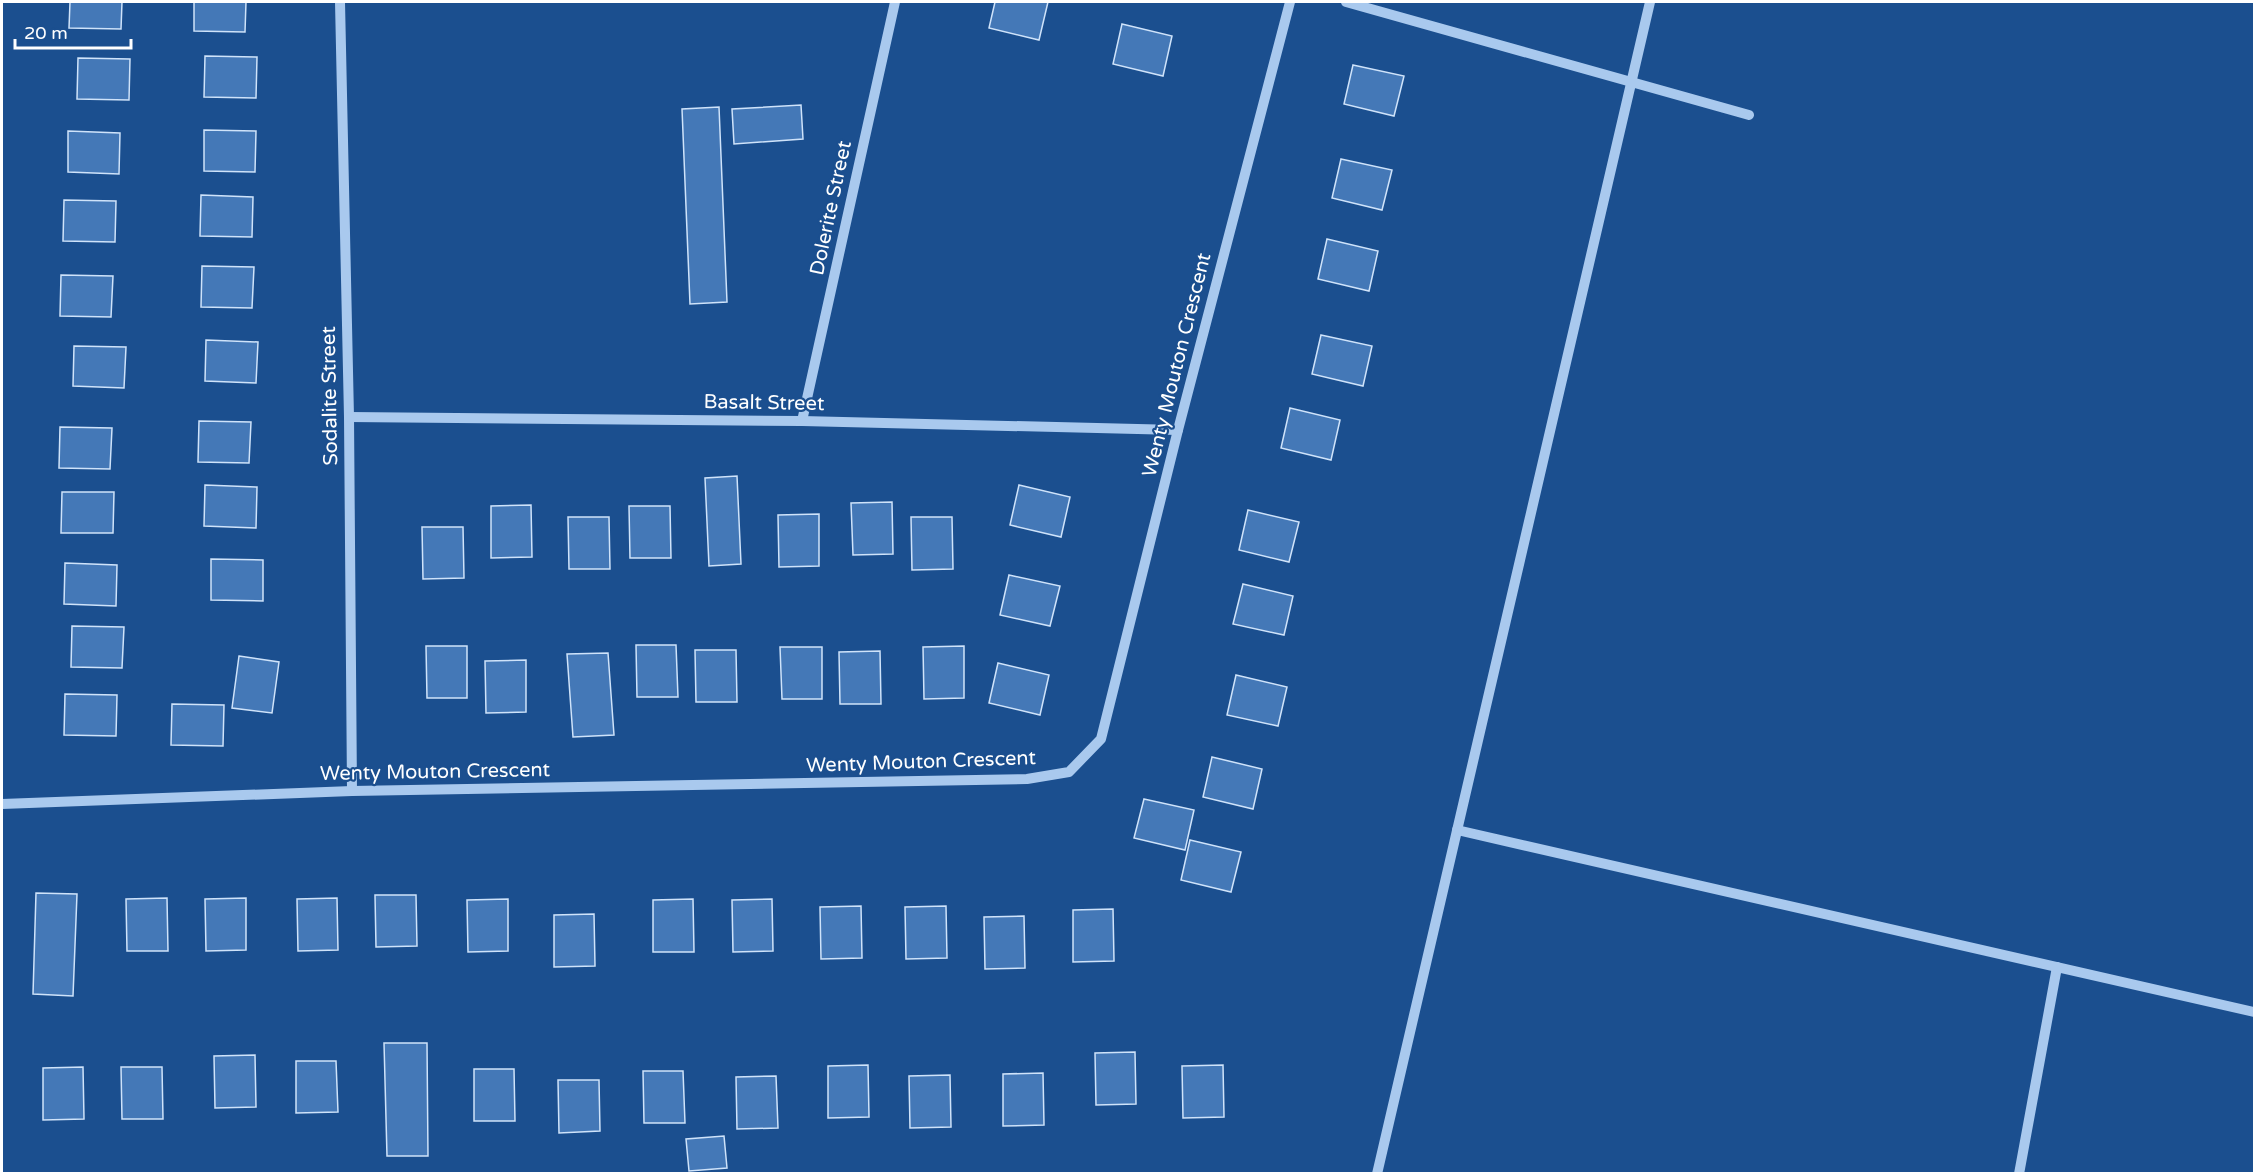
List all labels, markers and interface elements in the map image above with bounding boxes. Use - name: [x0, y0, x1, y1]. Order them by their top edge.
- scale bar: [15, 12, 130, 50]
- text: 20 m: [24, 22, 68, 44]
- street label: Dolerite Street: [805, 138, 857, 277]
- street label: Wenty Mouton Crescent: [1138, 250, 1217, 479]
- street label: Sodalite Street: [317, 326, 343, 466]
- street label: Basalt Street: [703, 390, 825, 416]
- street label: Wenty Mouton Crescent: [806, 746, 1037, 778]
- street label: Wenty Mouton Crescent: [320, 758, 551, 786]

